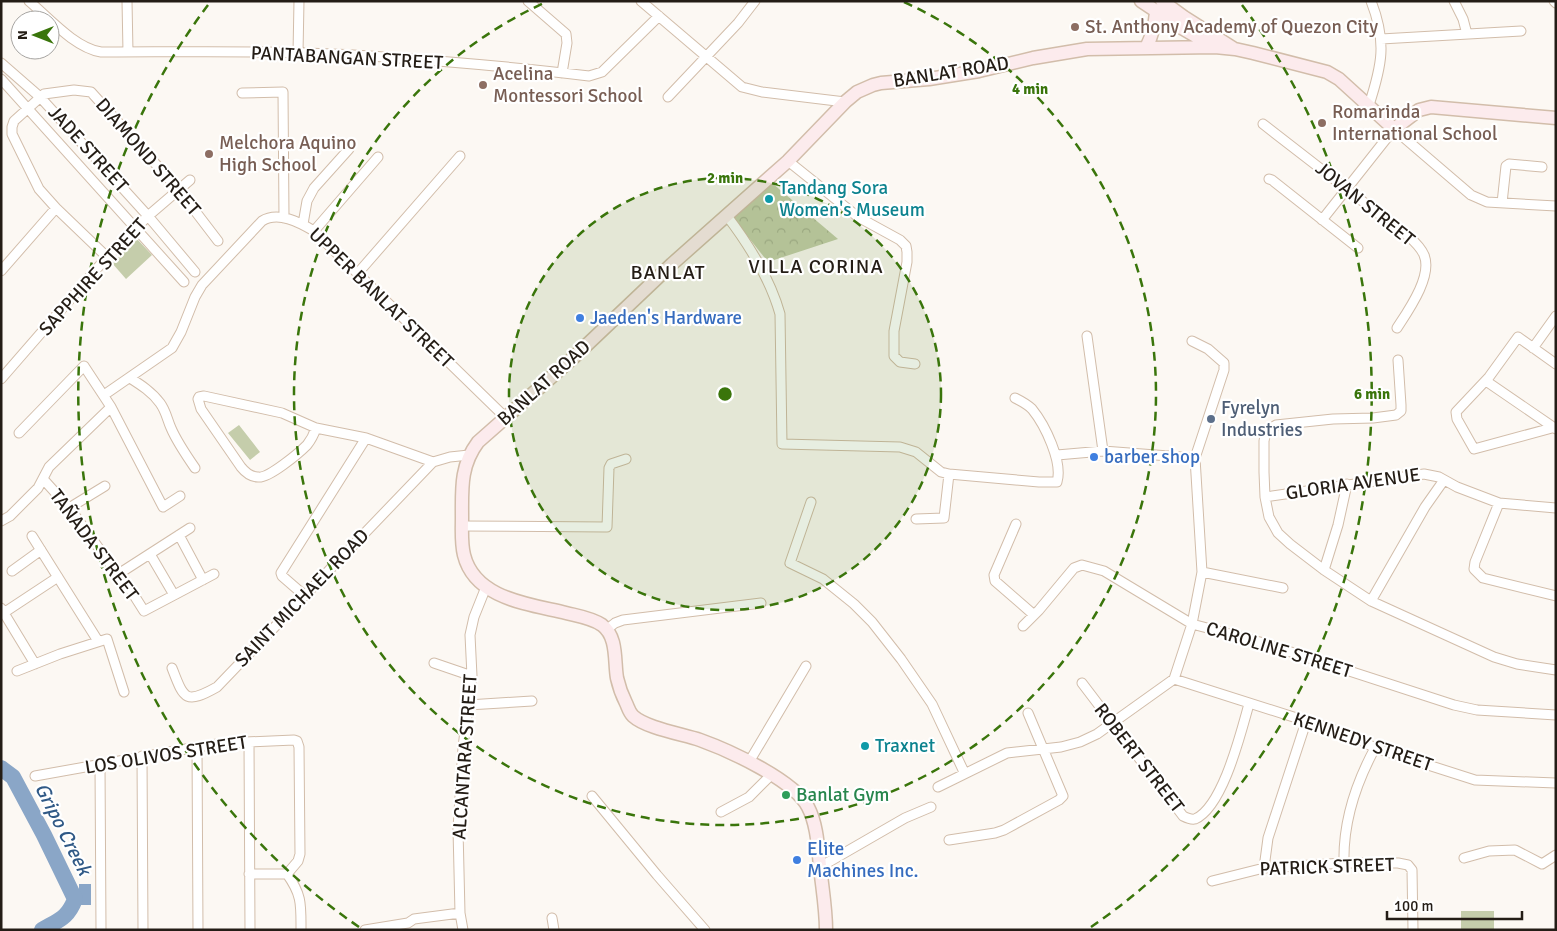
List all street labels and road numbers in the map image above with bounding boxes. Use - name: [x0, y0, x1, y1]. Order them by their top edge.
- street label: PANTABANGAN STREET: [250, 41, 444, 75]
- street label: BANLAT ROAD: [891, 51, 1011, 93]
- street label: DIAMOND STREET: [90, 93, 206, 221]
- street label: JADE STREET: [43, 101, 134, 198]
- street label: JOVAN STREET: [1310, 157, 1420, 252]
- street label: SAPPHIRE STREET: [34, 213, 153, 341]
- street label: UPPER BANLAT STREET: [304, 223, 459, 374]
- street label: BANLAT ROAD: [492, 335, 596, 431]
- street label: GLORIA AVENUE: [1284, 463, 1422, 505]
- street label: TAÑADA STREET: [44, 484, 144, 606]
- street label: SAINT MICHAEL ROAD: [230, 524, 374, 672]
- street label: CAROLINE STREET: [1203, 616, 1356, 684]
- street label: ALCANTARA STREET: [447, 673, 483, 840]
- street label: ROBERT STREET: [1089, 699, 1190, 818]
- street label: KENNEDY STREET: [1290, 707, 1437, 777]
- street label: LOS OLIVOS STREET: [83, 730, 250, 780]
- street label: PATRICK STREET: [1259, 853, 1396, 881]

